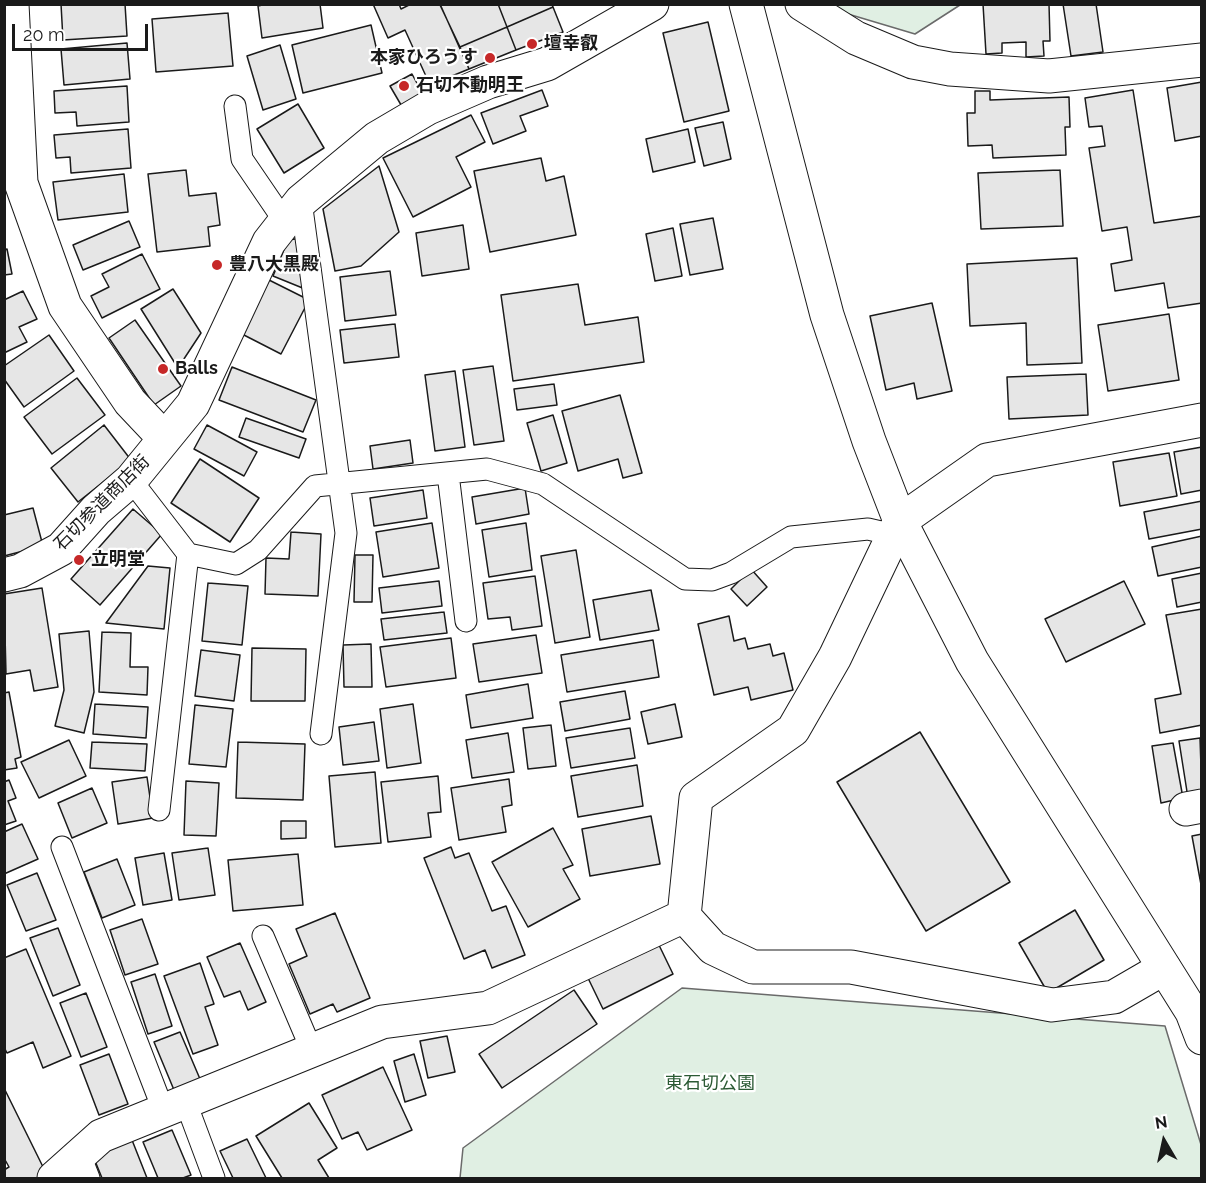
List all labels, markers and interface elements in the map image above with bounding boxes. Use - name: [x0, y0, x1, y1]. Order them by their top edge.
- scale bar: [15, 12, 152, 50]
- text: 20 m: [23, 24, 65, 45]
- place label: 壇幸叡: [544, 33, 598, 55]
- marker: 壇幸叡: [525, 37, 539, 51]
- place label: 本家ひろうす: [370, 47, 478, 69]
- marker: 本家ひろうす: [483, 51, 497, 65]
- place label: 石切不動明王: [416, 75, 524, 97]
- marker: 石切不動明王: [397, 79, 411, 93]
- place label: 豊八大黒殿: [229, 254, 319, 276]
- marker: 豊八大黒殿: [210, 258, 224, 272]
- place label: Balls: [175, 358, 218, 380]
- marker: Balls: [156, 362, 170, 376]
- street label: 石切参道商店街: [50, 451, 154, 555]
- place label: 立明堂: [91, 549, 145, 571]
- marker: 立明堂: [72, 553, 86, 567]
- park label: 東石切公園: [665, 1073, 755, 1095]
- north arrow: [1134, 1111, 1194, 1171]
- text: N: [1154, 1112, 1169, 1133]

